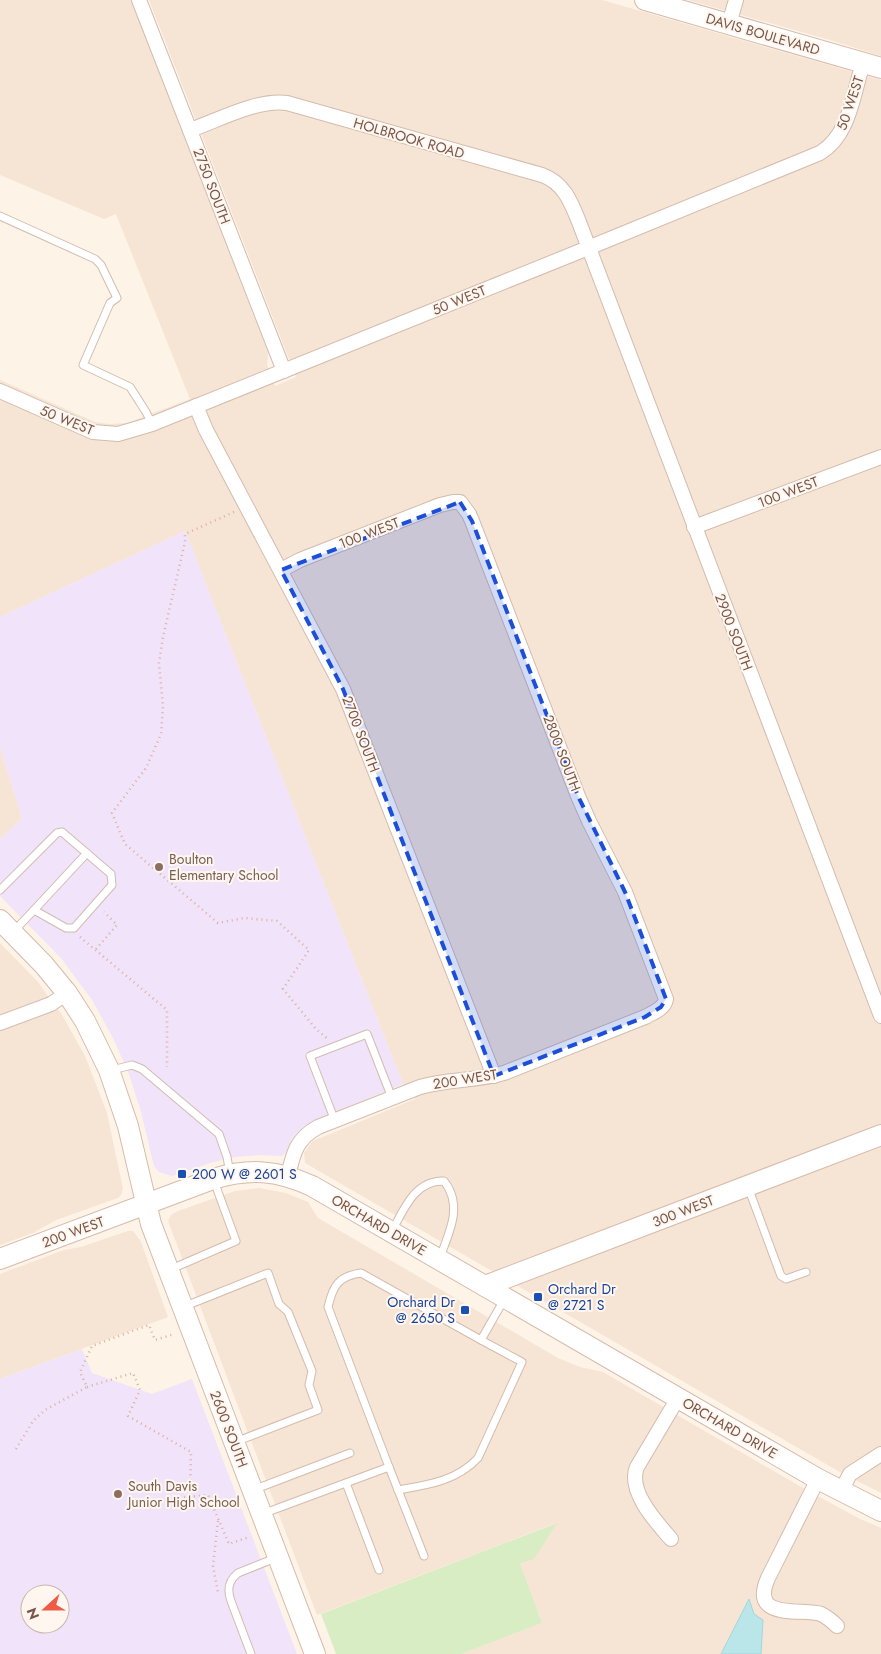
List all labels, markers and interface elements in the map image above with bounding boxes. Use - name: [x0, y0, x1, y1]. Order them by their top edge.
- street label: DAVIS BOULEVARD: [704, 8, 822, 60]
- street label: 50 WEST: [831, 73, 869, 133]
- street label: HOLBROOK ROAD: [351, 113, 467, 163]
- street label: 2750 SOUTH: [188, 145, 236, 227]
- street label: 50 WEST: [429, 280, 489, 320]
- street label: 50 WEST: [37, 400, 97, 440]
- street label: 100 WEST: [755, 471, 821, 513]
- street label: 100 WEST: [336, 512, 402, 554]
- street label: 2900 SOUTH: [710, 591, 758, 673]
- street label: 2700 SOUTH: [337, 693, 385, 775]
- street label: 2800 SOUTH: [538, 712, 586, 794]
- place label: Boulton Elementary School: [169, 849, 279, 885]
- marker: Boulton Elementary School: [153, 861, 165, 873]
- street label: 200 WEST: [431, 1064, 499, 1094]
- place label: 200 W @ 2601 S: [192, 1164, 297, 1184]
- marker: 200 W @ 2601 S: [176, 1168, 188, 1180]
- street label: ORCHARD DRIVE: [328, 1190, 430, 1260]
- street label: 300 WEST: [649, 1190, 717, 1232]
- street label: 200 WEST: [39, 1211, 107, 1252]
- place label: Orchard Dr @ 2721 S: [548, 1279, 616, 1315]
- marker: Orchard Dr @ 2721 S: [532, 1291, 544, 1303]
- place label: Orchard Dr @ 2650 S: [387, 1292, 455, 1328]
- marker: Orchard Dr @ 2650 S: [459, 1304, 471, 1316]
- street label: 2600 SOUTH: [205, 1388, 253, 1470]
- street label: ORCHARD DRIVE: [679, 1393, 781, 1463]
- place label: South Davis Junior High School: [126, 1476, 240, 1512]
- marker: South Davis Junior High School: [112, 1488, 124, 1500]
- north arrow: [20, 1584, 70, 1634]
- text: N: [22, 1605, 44, 1622]

